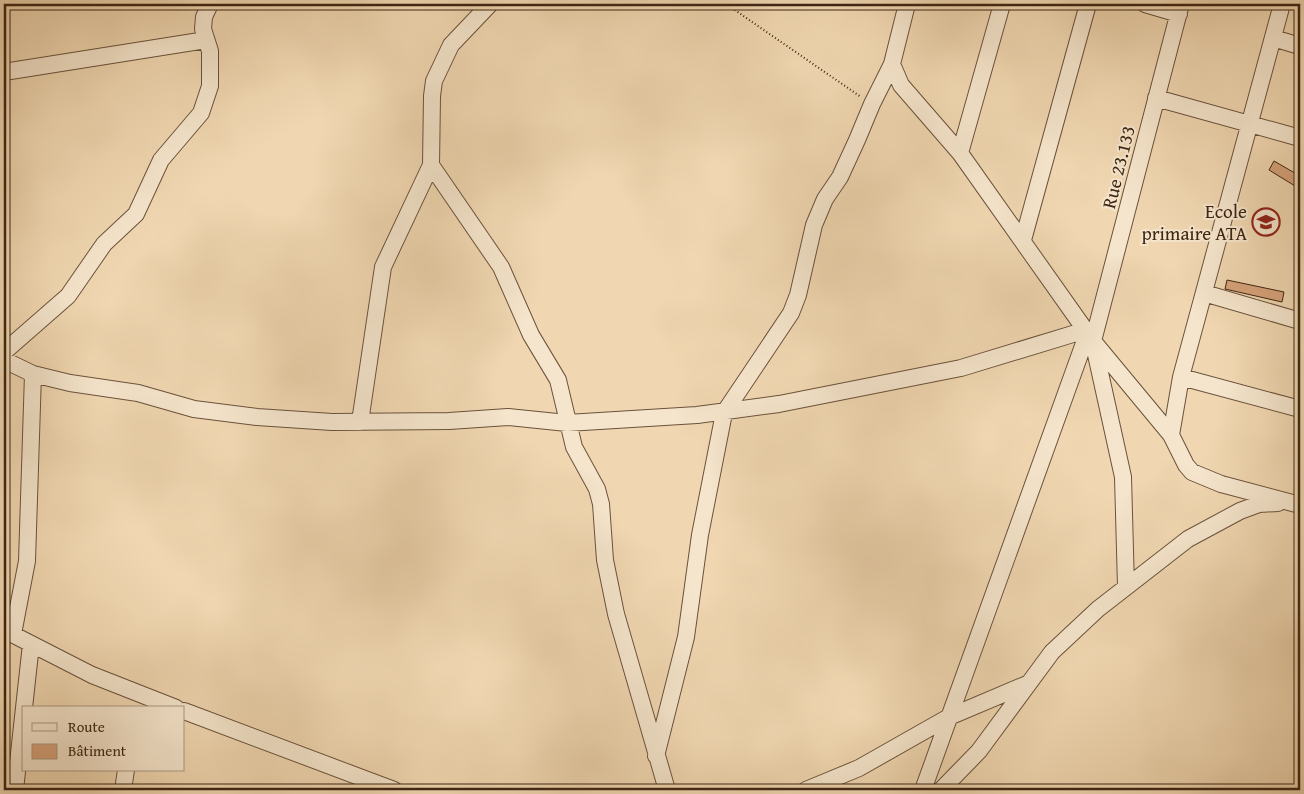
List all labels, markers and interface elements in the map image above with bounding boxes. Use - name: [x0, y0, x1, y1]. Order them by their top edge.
- street label: Rue 23.133: [1094, 123, 1142, 211]
- place label: Ecole primaire ATA: [1141, 197, 1247, 247]
- school or university icon: Ecole primaire ATA: [1251, 207, 1281, 237]
- legend: [22, 706, 185, 772]
- text: Route: [68, 716, 105, 737]
- text: Bâtiment: [68, 740, 127, 761]

